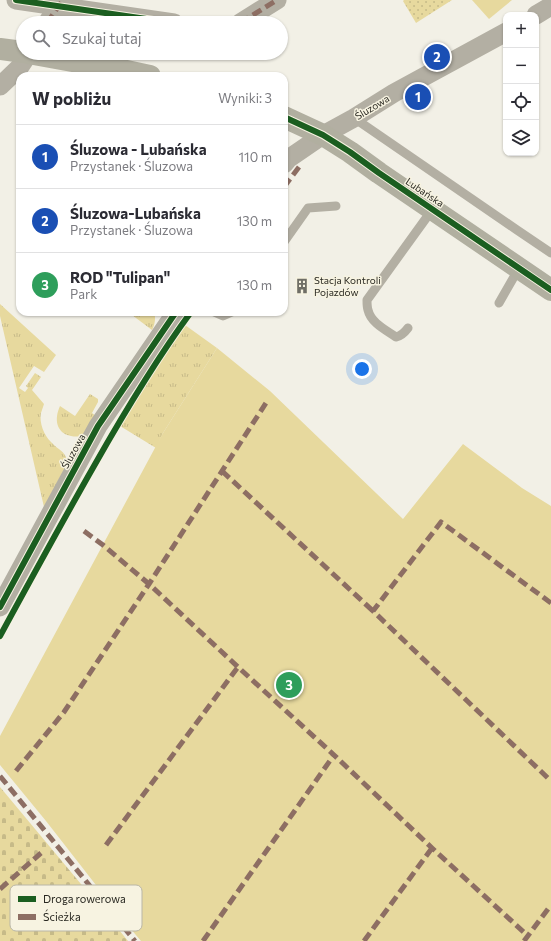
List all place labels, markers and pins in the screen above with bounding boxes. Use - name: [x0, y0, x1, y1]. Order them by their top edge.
- pin: 2: [424, 42, 450, 72]
- pin: 1: [405, 82, 431, 112]
- place label: Stacja Kontroli Pojazdów: [314, 274, 381, 298]
- building icon: Stacja Kontroli Pojazdów: [293, 277, 311, 295]
- pin: 3: [276, 670, 302, 700]

